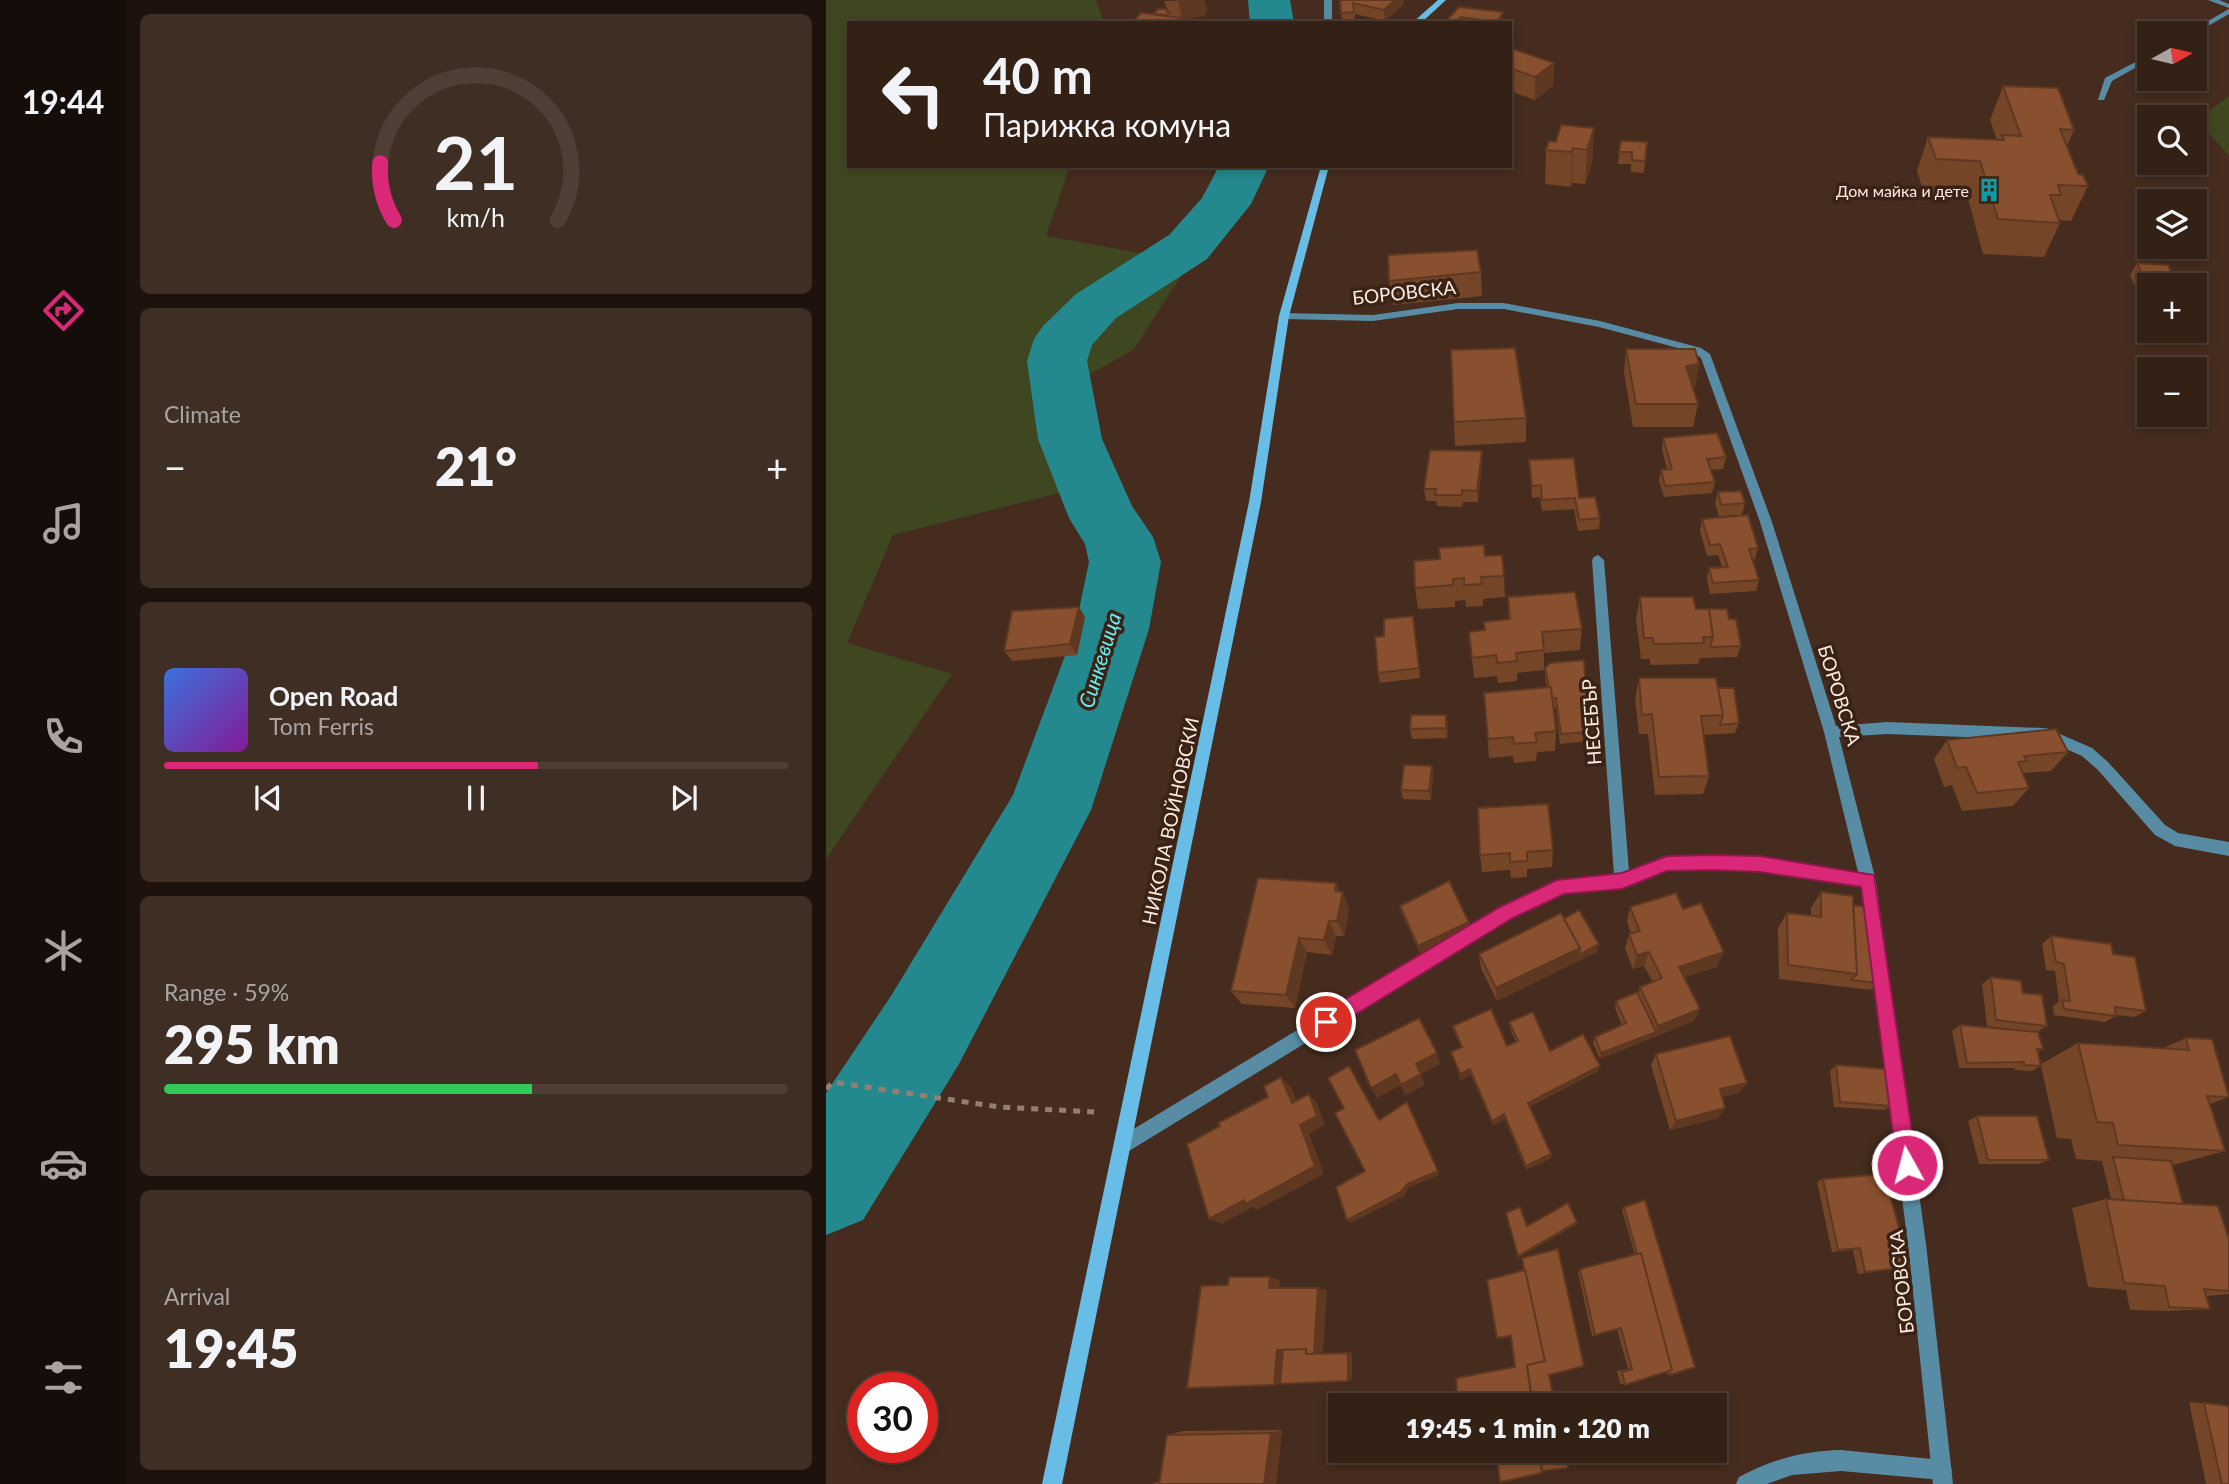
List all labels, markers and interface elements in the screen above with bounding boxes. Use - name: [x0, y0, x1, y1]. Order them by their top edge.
- north arrow: [2137, 21, 2207, 91]
- map controls: [2137, 21, 2207, 427]
- text: 40 m: [983, 46, 1093, 104]
- icon: left: [868, 49, 959, 140]
- text: 19:44: [22, 82, 104, 121]
- text: Парижка комуна: [983, 105, 1231, 144]
- button: search: [2137, 105, 2207, 175]
- text: 21: [434, 118, 518, 206]
- building icon: Дом майка и дете: [1975, 176, 2003, 204]
- place label: Дом майка и дете: [1836, 181, 1969, 200]
- button: layers: [2137, 189, 2207, 259]
- text: km/h: [447, 202, 505, 232]
- button: +: [2137, 273, 2207, 343]
- street label: БОРОВСКА: [1351, 275, 1457, 309]
- icon: directions: [39, 286, 88, 335]
- button: −: [2137, 357, 2207, 427]
- text: Climate: [164, 400, 241, 428]
- text: 21°: [435, 435, 517, 497]
- text: −: [164, 444, 186, 490]
- text: +: [766, 444, 788, 490]
- icon: music: [39, 499, 88, 548]
- water label: Синкевица: [1073, 609, 1125, 711]
- street label: БОРОВСКА: [1814, 642, 1866, 748]
- street label: НЕСЕБЪР: [1577, 678, 1605, 766]
- text: Open Road: [269, 680, 398, 712]
- icon: phone: [39, 712, 88, 761]
- text: Tom Ferris: [269, 712, 374, 740]
- street label: НИКОЛА ВОЙНОВСКИ: [1137, 715, 1203, 927]
- icon: previous: [249, 779, 287, 817]
- icon: pause: [457, 779, 495, 817]
- icon: next: [665, 779, 703, 817]
- icon: climate: [39, 926, 88, 975]
- text: Range · 59%: [164, 978, 289, 1006]
- pin: [1296, 992, 1356, 1052]
- icon: arrive: [1307, 1003, 1345, 1041]
- text: 295 km: [164, 1013, 340, 1075]
- position arrow: [1870, 1128, 1944, 1202]
- icon: car: [39, 1139, 88, 1188]
- street label: БОРОВСКА: [1884, 1229, 1918, 1335]
- text: Arrival: [164, 1282, 230, 1310]
- text: 19:45: [164, 1317, 298, 1379]
- icon: filters: [39, 1353, 88, 1402]
- speed limit sign: 30: [847, 1372, 938, 1463]
- text: 19:45 · 1 min · 120 m: [1405, 1412, 1650, 1444]

